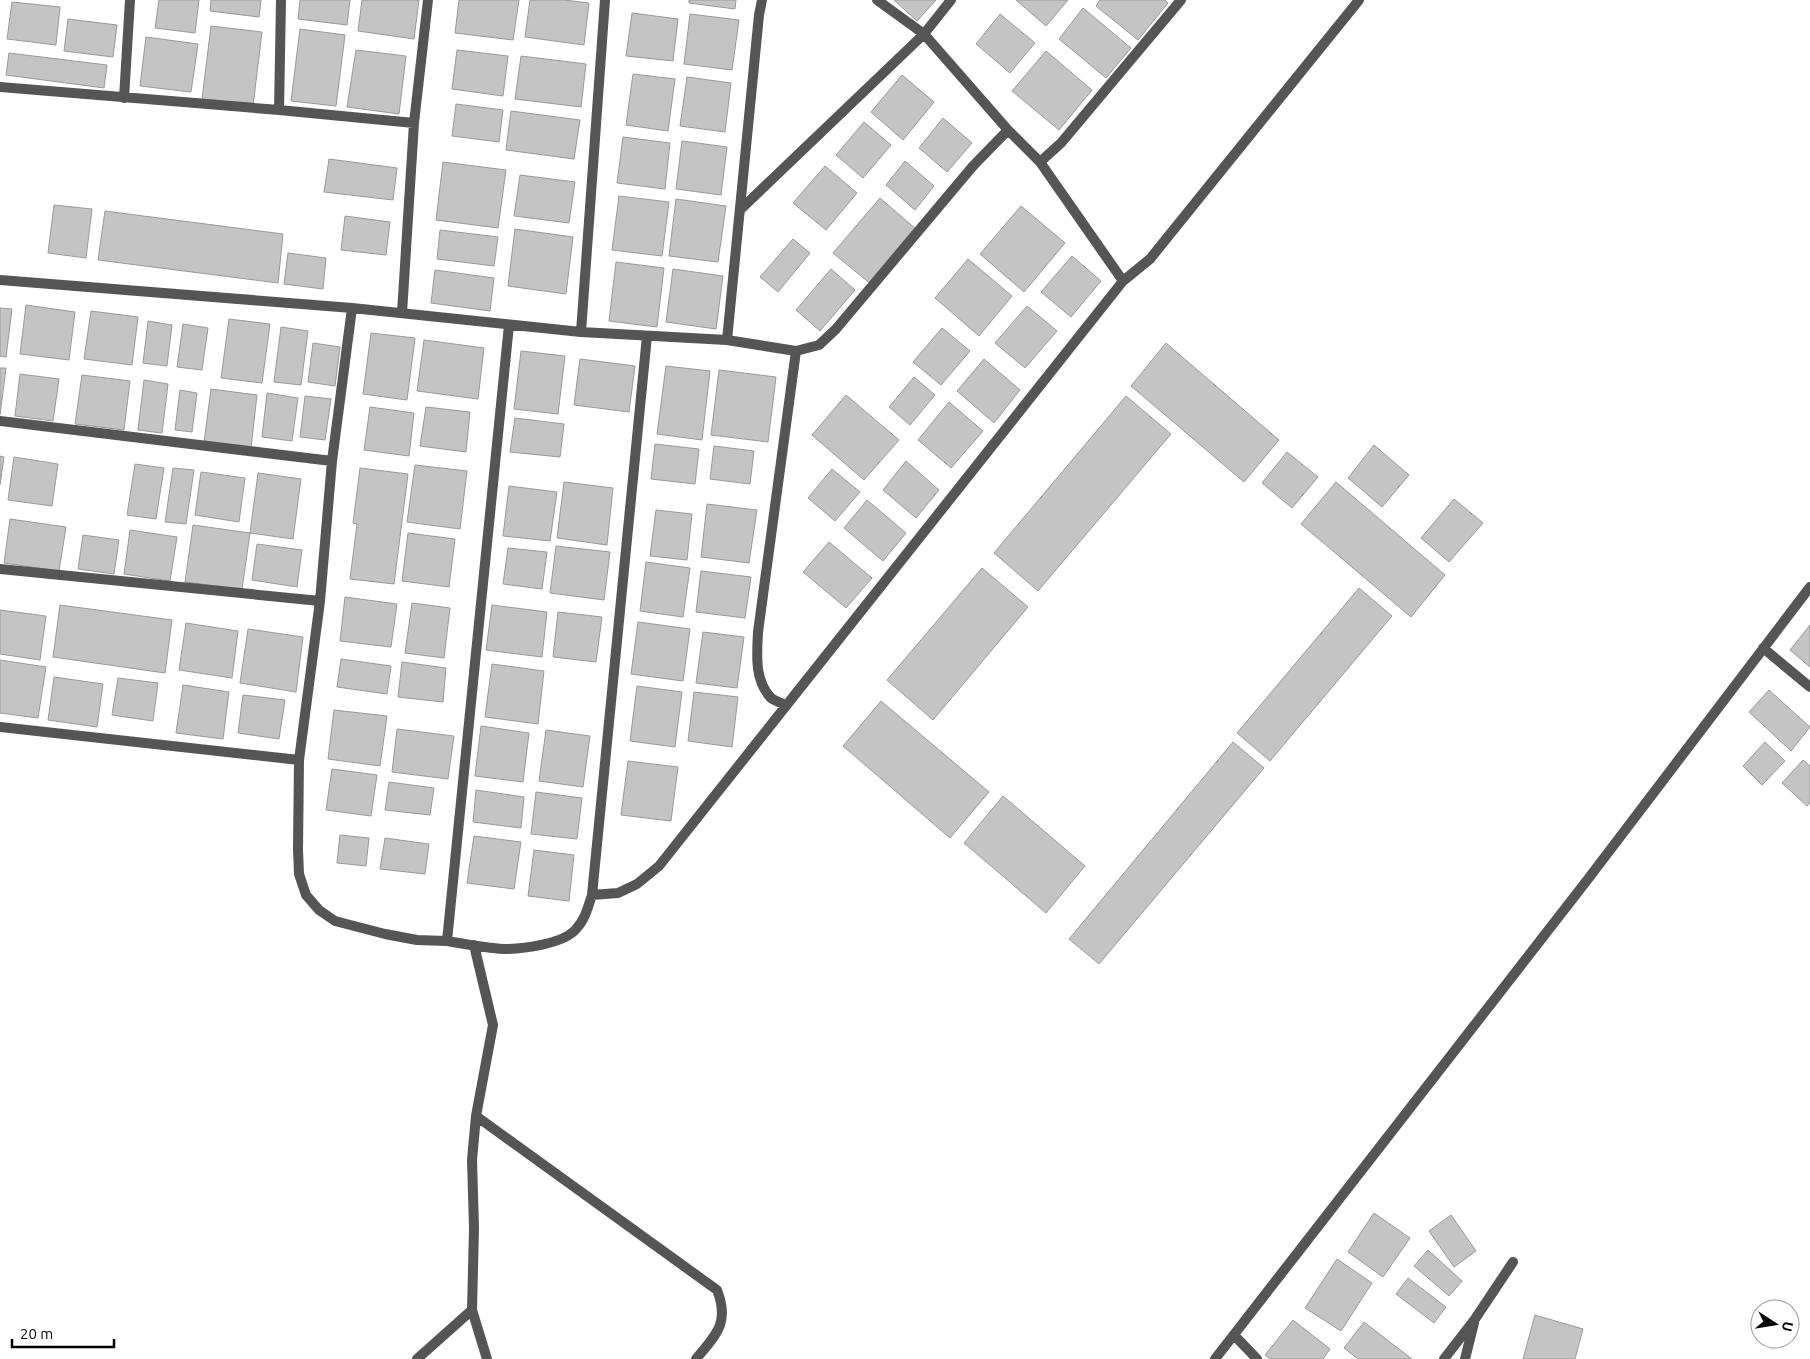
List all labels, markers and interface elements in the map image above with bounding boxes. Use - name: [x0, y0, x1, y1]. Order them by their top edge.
- north arrow: [1750, 1299, 1800, 1349]
- scale bar: [12, 1316, 115, 1348]
- text: U: [1779, 1320, 1797, 1333]
- text: 20 m: [20, 1325, 53, 1342]

